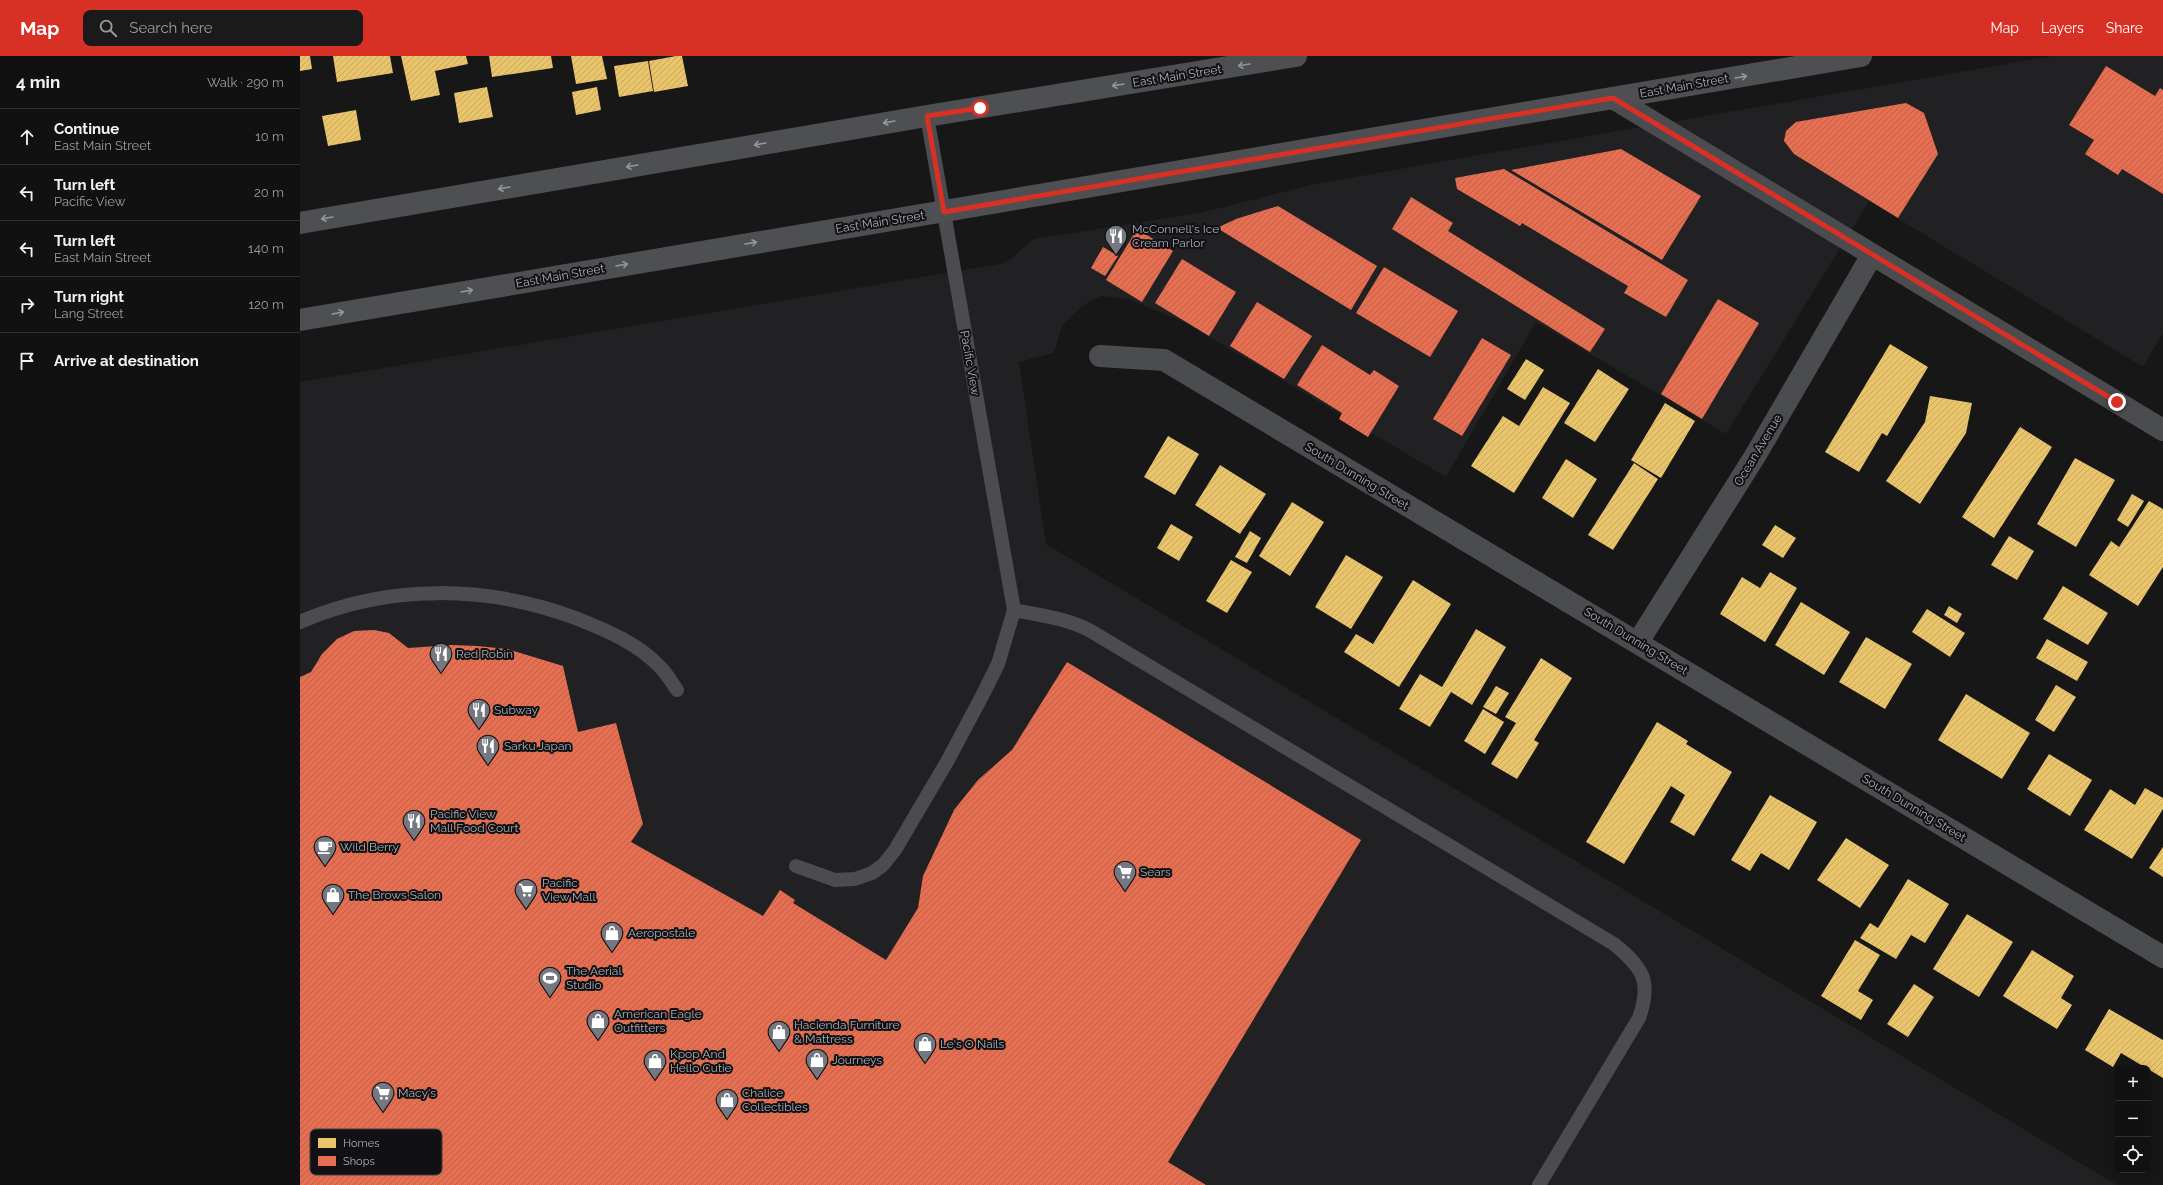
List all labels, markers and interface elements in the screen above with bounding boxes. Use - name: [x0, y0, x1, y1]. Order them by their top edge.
- search box: [83, 10, 363, 46]
- text: Map: [20, 17, 59, 39]
- icon: search: [97, 17, 119, 39]
- text: Search here: [129, 19, 213, 37]
- text: Map: [1991, 20, 2019, 36]
- text: Layers: [2041, 20, 2084, 36]
- text: Share: [2106, 20, 2143, 36]
- one-way arrow: [1237, 61, 1250, 69]
- street label: East Main Street: [1132, 62, 1222, 90]
- street label: East Main Street: [1639, 71, 1729, 101]
- text: 4 min: [16, 72, 60, 92]
- one-way arrow: [1734, 72, 1747, 80]
- text: Walk · 290 m: [207, 75, 284, 90]
- one-way arrow: [1112, 82, 1125, 90]
- route start: [971, 99, 989, 117]
- one-way arrow: [882, 118, 895, 126]
- text: Continue: [54, 120, 119, 138]
- icon: ahead: [16, 126, 38, 148]
- text: 10 m: [255, 129, 284, 144]
- text: East Main Street: [54, 138, 151, 153]
- one-way arrow: [754, 140, 767, 148]
- one-way arrow: [626, 162, 639, 170]
- text: Turn left: [54, 176, 115, 194]
- icon: left: [16, 182, 38, 204]
- one-way arrow: [498, 184, 511, 192]
- text: 20 m: [254, 185, 284, 200]
- text: Pacific View: [54, 194, 125, 209]
- street label: East Main Street: [835, 208, 925, 236]
- one-way arrow: [320, 214, 333, 222]
- place label: McConnell's Ice Cream Parlor: [1132, 222, 1219, 250]
- restaurant icon: McConnell's Ice Cream Parlor: [1103, 223, 1129, 256]
- text: Turn left: [54, 232, 115, 250]
- icon: left: [16, 238, 38, 260]
- one-way arrow: [744, 239, 757, 247]
- text: 140 m: [248, 241, 284, 256]
- text: East Main Street: [54, 250, 151, 265]
- street label: East Main Street: [515, 261, 605, 291]
- one-way arrow: [615, 261, 628, 269]
- one-way arrow: [460, 287, 473, 295]
- text: Turn right: [54, 288, 124, 306]
- icon: right: [16, 294, 38, 316]
- text: 120 m: [248, 297, 284, 312]
- text: Lang Street: [54, 306, 124, 321]
- one-way arrow: [332, 309, 345, 317]
- street label: Pacific View: [957, 329, 983, 397]
- icon: arrive: [16, 350, 38, 372]
- text: Arrive at destination: [54, 352, 199, 370]
- route end: [2108, 393, 2126, 411]
- street label: Ocean Avenue: [1731, 412, 1785, 488]
- street label: South Dunning Street: [1303, 439, 1411, 513]
- street label: South Dunning Street: [1582, 604, 1690, 678]
- restaurant icon: Red Robin: [428, 641, 454, 674]
- place label: Red Robin: [456, 647, 513, 661]
- restaurant icon: Subway: [466, 697, 492, 730]
- place label: Subway: [494, 703, 539, 717]
- restaurant icon: Sarku Japan: [475, 733, 501, 766]
- place label: Sarku Japan: [504, 739, 571, 753]
- street label: South Dunning Street: [1860, 771, 1968, 845]
- place label: Pacific View Mall Food Court: [430, 807, 518, 835]
- restaurant icon: Pacific View Mall Food Court: [401, 808, 427, 841]
- cafe icon: Wild Berry: [312, 834, 338, 867]
- place label: Wild Berry: [340, 840, 399, 854]
- supermarket icon: Sears: [1112, 859, 1138, 892]
- place label: Sears: [1140, 865, 1171, 879]
- place label: Pacific View Mall: [542, 876, 596, 904]
- supermarket icon: Pacific View Mall: [513, 877, 539, 910]
- shop icon: The Brows Salon: [320, 882, 346, 915]
- place label: The Brows Salon: [348, 888, 441, 902]
- shop icon: Aeropostale: [599, 920, 625, 953]
- place label: Aeropostale: [628, 926, 695, 940]
- place label: The Aerial Studio: [566, 964, 622, 992]
- sports icon: The Aerial Studio: [537, 965, 563, 998]
- place label: American Eagle Outfitters: [614, 1007, 702, 1035]
- shop icon: American Eagle Outfitters: [585, 1008, 611, 1041]
- place label: Hacienda Furniture & Mattress: [794, 1018, 899, 1046]
- shop icon: Hacienda Furniture & Mattress: [766, 1019, 792, 1052]
- shop icon: Le's O Nails: [912, 1031, 938, 1064]
- place label: Le's O Nails: [940, 1037, 1005, 1051]
- place label: Kpop And Hello Cutie: [670, 1047, 732, 1075]
- shop icon: Journeys: [804, 1047, 830, 1080]
- shop icon: Kpop And Hello Cutie: [642, 1048, 668, 1081]
- place label: Journeys: [832, 1053, 882, 1067]
- map controls: [2115, 1065, 2151, 1173]
- button: +: [2115, 1065, 2151, 1101]
- supermarket icon: Macy's: [370, 1080, 396, 1113]
- place label: Macy's: [398, 1086, 436, 1100]
- place label: Chalice Collectibles: [742, 1086, 808, 1114]
- shop icon: Chalice Collectibles: [714, 1087, 740, 1120]
- button: −: [2115, 1101, 2151, 1137]
- legend: [310, 1129, 442, 1175]
- text: Homes: [343, 1137, 379, 1150]
- button: locate: [2115, 1137, 2151, 1173]
- text: Shops: [343, 1155, 375, 1168]

